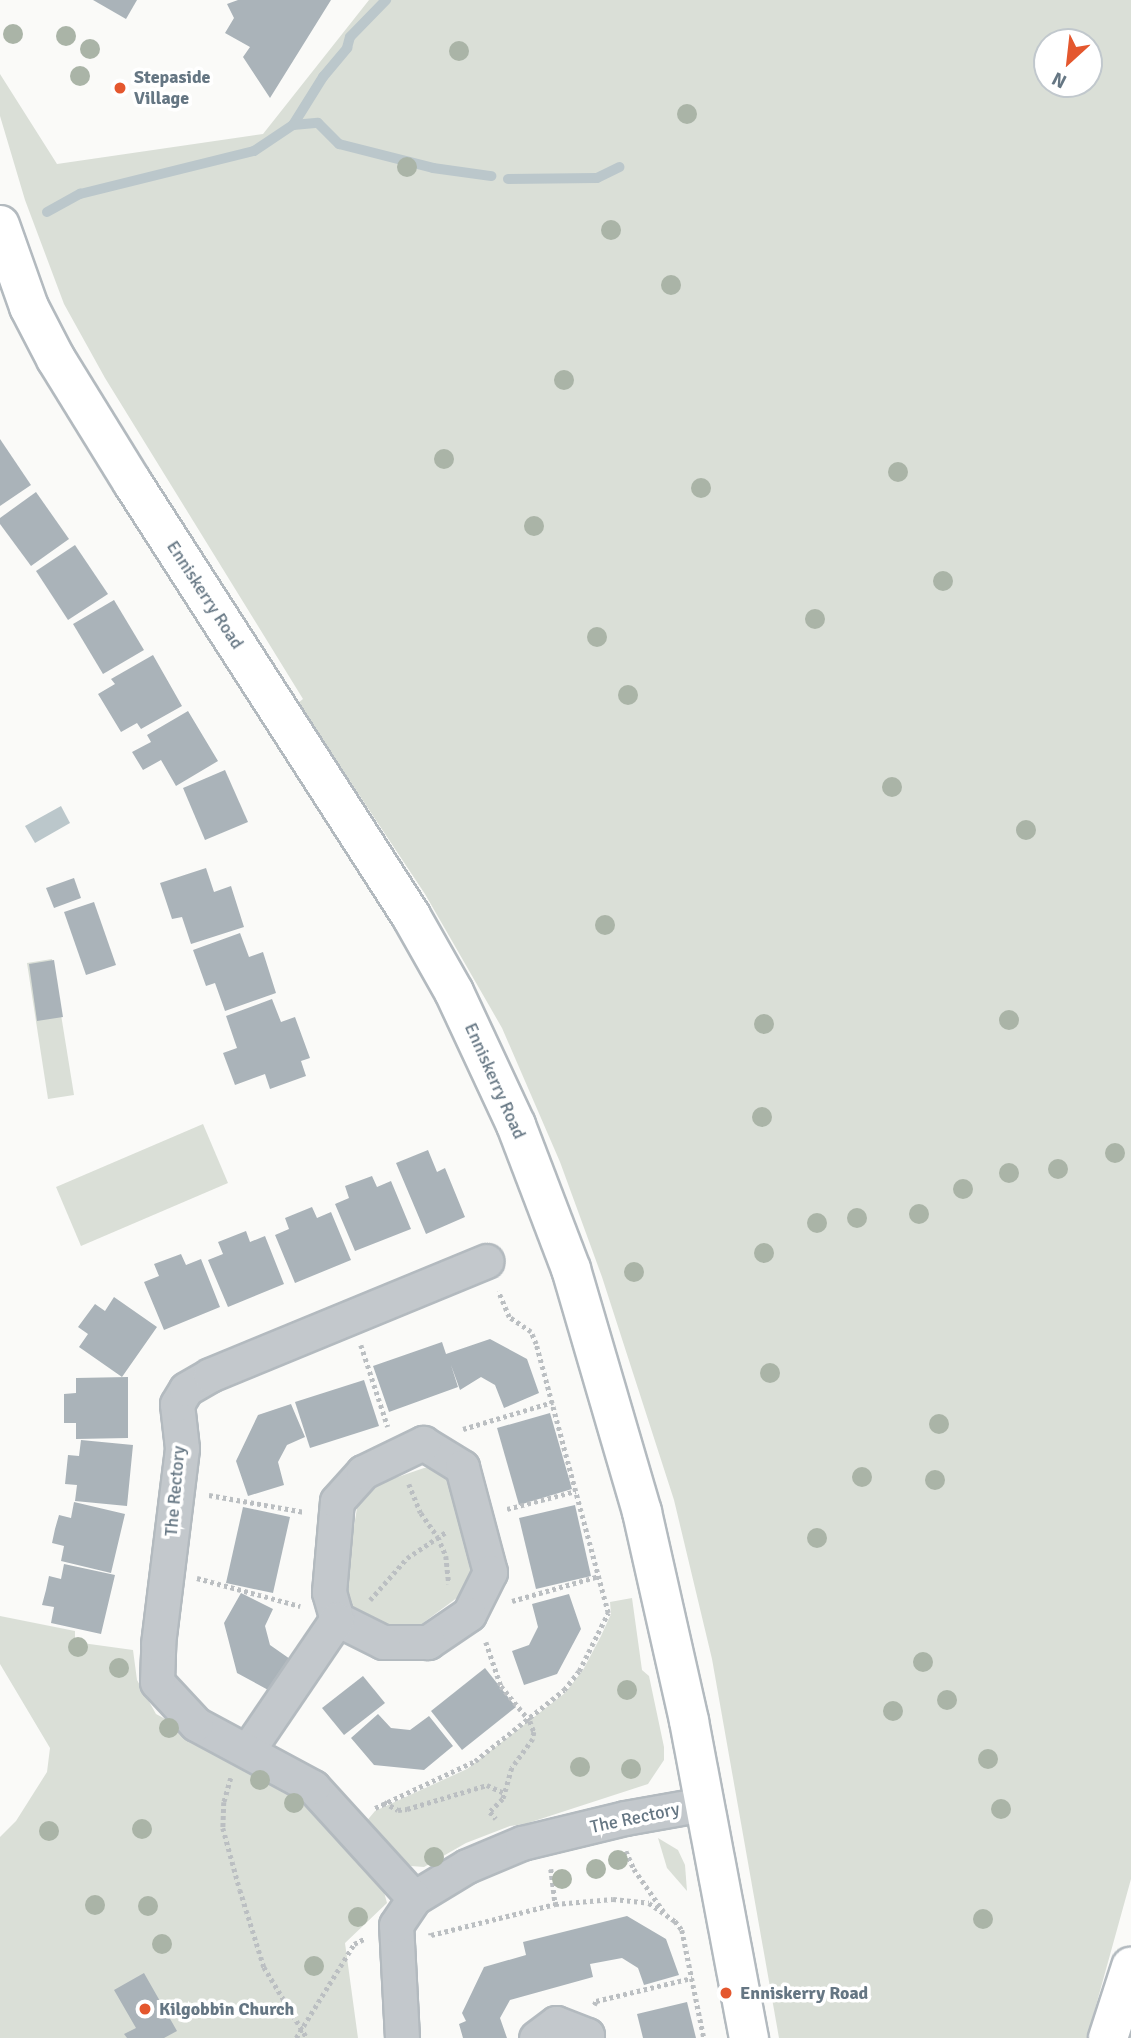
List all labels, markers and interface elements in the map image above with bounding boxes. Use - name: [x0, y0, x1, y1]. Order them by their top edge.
- north arrow: [1033, 28, 1103, 98]
- text: N: [1048, 66, 1071, 94]
- place label: Stepaside Village: [134, 67, 211, 110]
- marker: Stepaside Village: [112, 80, 128, 96]
- street label: Enniskerry Road: [162, 537, 248, 653]
- street label: Enniskerry Road: [460, 1020, 530, 1142]
- street label: The Rectory: [160, 1445, 190, 1537]
- street label: The Rectory: [588, 1798, 682, 1838]
- place label: Enniskerry Road: [740, 1982, 868, 2004]
- marker: Enniskerry Road: [718, 1985, 734, 2001]
- place label: Kilgobbin Church: [159, 1998, 294, 2020]
- marker: Kilgobbin Church: [137, 2001, 153, 2017]

